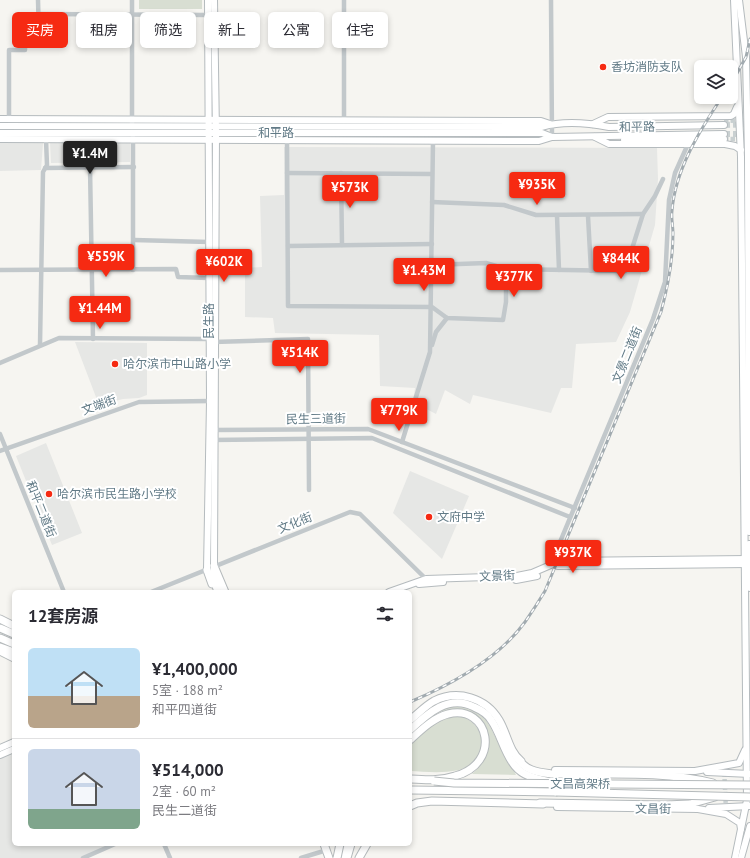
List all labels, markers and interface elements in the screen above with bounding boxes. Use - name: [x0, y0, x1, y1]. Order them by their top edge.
- chip: 买房: [12, 12, 68, 48]
- chip: 租房: [76, 12, 132, 48]
- chip: 筛选: [140, 12, 196, 48]
- chip: 新上: [204, 12, 260, 48]
- chip: 公寓: [268, 12, 324, 48]
- chip: 住宅: [332, 12, 388, 48]
- place label: 香坊消防支队: [611, 59, 683, 74]
- map controls: [694, 60, 738, 104]
- button: layers: [694, 60, 738, 104]
- marker: 香坊消防支队: [598, 62, 608, 72]
- street label: 和平路: [619, 119, 655, 134]
- street label: 和平路: [258, 125, 294, 140]
- pin: ¥1.4M: [62, 141, 118, 175]
- text: ¥1.4M: [72, 145, 108, 162]
- pin: ¥935K: [509, 172, 565, 206]
- pin: ¥573K: [322, 175, 378, 209]
- text: ¥935K: [518, 176, 556, 193]
- text: ¥573K: [331, 179, 369, 196]
- pin: ¥559K: [78, 244, 134, 278]
- pin: ¥844K: [593, 246, 649, 280]
- text: ¥559K: [87, 248, 125, 265]
- pin: ¥602K: [196, 249, 252, 283]
- text: ¥844K: [602, 250, 640, 267]
- text: ¥602K: [205, 253, 243, 270]
- pin: ¥1.43M: [391, 258, 457, 292]
- text: ¥1.43M: [402, 262, 446, 279]
- pin: ¥377K: [486, 264, 542, 298]
- text: ¥377K: [495, 268, 533, 285]
- pin: ¥1.44M: [67, 296, 133, 330]
- text: ¥1.44M: [78, 300, 122, 317]
- street label: 民生路: [201, 303, 216, 339]
- street label: 文景二道街: [608, 324, 645, 385]
- pin: ¥514K: [272, 340, 328, 374]
- text: ¥514K: [281, 344, 319, 361]
- place label: 哈尔滨市中山路小学: [123, 356, 231, 371]
- marker: 哈尔滨市中山路小学: [110, 359, 120, 369]
- street label: 文端街: [79, 391, 118, 418]
- pin: ¥779K: [371, 398, 427, 432]
- text: ¥779K: [380, 402, 418, 419]
- street label: 民生三道街: [286, 410, 346, 427]
- street label: 和平二道街: [23, 478, 60, 539]
- place label: 哈尔滨市民生路小学校: [57, 486, 177, 501]
- marker: 哈尔滨市民生路小学校: [44, 489, 54, 499]
- street label: 文化街: [275, 509, 314, 536]
- place label: 文府中学: [437, 509, 485, 524]
- marker: 文府中学: [424, 512, 434, 522]
- pin: ¥937K: [545, 540, 601, 574]
- text: ¥937K: [554, 544, 592, 561]
- street label: 文景街: [479, 567, 515, 584]
- icon: filters: [374, 603, 396, 625]
- text: 12套房源: [28, 605, 98, 627]
- text: ¥1,400,000: [152, 658, 238, 680]
- icon: home: [60, 664, 108, 712]
- text: 5室 · 188 m²: [152, 682, 223, 699]
- text: 和平四道街: [152, 701, 217, 718]
- text: ¥514,000: [152, 759, 224, 781]
- icon: home: [60, 765, 108, 813]
- street label: 文昌高架桥: [550, 776, 610, 791]
- text: 2室 · 60 m²: [152, 783, 216, 800]
- street label: 文昌街: [635, 801, 671, 816]
- text: 民生二道街: [152, 802, 217, 819]

